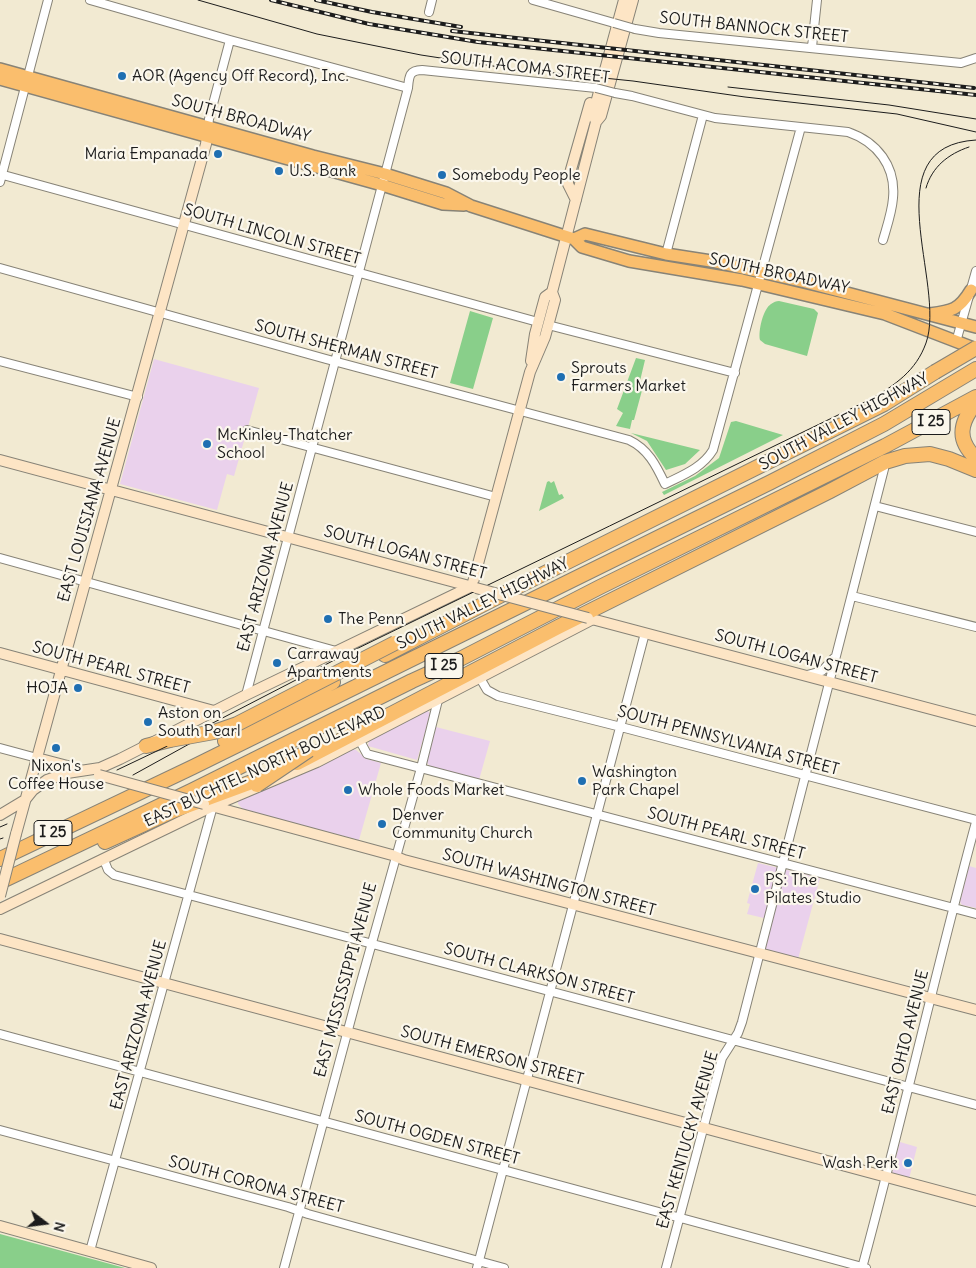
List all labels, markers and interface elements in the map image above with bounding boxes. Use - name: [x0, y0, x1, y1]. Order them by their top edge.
- street label: SOUTH BANNOCK STREET: [659, 9, 849, 47]
- street label: SOUTH ACOMA STREET: [439, 48, 611, 88]
- place label: AOR (Agency Off Record), Inc.: [132, 66, 349, 86]
- marker: AOR (Agency Off Record), Inc.: [116, 70, 128, 82]
- street label: SOUTH BROADWAY: [169, 91, 313, 147]
- place label: Maria Empanada: [84, 144, 208, 164]
- marker: Maria Empanada: [212, 148, 224, 160]
- place label: U.S. Bank: [289, 161, 356, 181]
- marker: U.S. Bank: [273, 165, 285, 177]
- place label: Somebody People: [452, 165, 581, 185]
- marker: Somebody People: [436, 169, 448, 181]
- street label: SOUTH LINCOLN STREET: [181, 201, 363, 269]
- street label: SOUTH BROADWAY: [707, 250, 851, 298]
- street label: SOUTH SHERMAN STREET: [252, 316, 440, 384]
- place label: Sprouts Farmers Market: [571, 358, 686, 396]
- street label: SOUTH VALLEY HIGHWAY: [756, 369, 932, 475]
- marker: Sprouts Farmers Market: [555, 371, 567, 383]
- road number: I 25: [912, 410, 950, 434]
- street label: EAST LOUISIANA AVENUE: [54, 416, 126, 604]
- place label: McKinley-Thatcher School: [217, 425, 353, 463]
- marker: McKinley-Thatcher School: [201, 438, 213, 450]
- street label: EAST ARIZONA AVENUE: [234, 480, 298, 654]
- street label: SOUTH LOGAN STREET: [322, 522, 488, 584]
- street label: SOUTH VALLEY HIGHWAY: [394, 554, 572, 654]
- place label: The Penn: [338, 609, 404, 629]
- marker: The Penn: [322, 613, 334, 625]
- street label: SOUTH LOGAN STREET: [713, 626, 879, 688]
- street label: SOUTH PEARL STREET: [30, 638, 192, 698]
- place label: Carraway Apartments: [287, 644, 372, 682]
- road number: I 25: [425, 654, 463, 678]
- marker: Carraway Apartments: [271, 657, 283, 669]
- place label: HOJA: [26, 678, 68, 698]
- marker: HOJA: [72, 682, 84, 694]
- street label: EAST BUCHTEL NORTH BOULEVARD: [141, 702, 389, 832]
- street label: SOUTH PENNSYLVANIA STREET: [615, 702, 841, 780]
- place label: Aston on South Pearl: [158, 703, 241, 741]
- marker: Aston on South Pearl: [142, 716, 154, 728]
- marker: Nixon's Coffee House: [50, 742, 62, 754]
- place label: Nixon's Coffee House: [8, 756, 104, 794]
- place label: Washington Park Chapel: [592, 762, 679, 800]
- marker: Washington Park Chapel: [576, 775, 588, 787]
- place label: Whole Foods Market: [358, 780, 504, 800]
- marker: Whole Foods Market: [342, 784, 354, 796]
- street label: SOUTH PEARL STREET: [645, 804, 807, 864]
- place label: Denver Community Church: [392, 805, 533, 843]
- marker: Denver Community Church: [376, 818, 388, 830]
- road number: I 25: [34, 820, 72, 846]
- street label: SOUTH WASHINGTON STREET: [440, 845, 658, 921]
- place label: PS: The Pilates Studio: [765, 870, 861, 908]
- street label: EAST MISSISSIPPI AVENUE: [311, 881, 381, 1079]
- marker: PS: The Pilates Studio: [749, 883, 761, 895]
- street label: EAST ARIZONA AVENUE: [107, 938, 171, 1112]
- street label: SOUTH CLARKSON STREET: [442, 939, 636, 1009]
- street label: EAST OHIO AVENUE: [879, 968, 933, 1116]
- street label: SOUTH EMERSON STREET: [398, 1022, 586, 1090]
- street label: EAST KENTUCKY AVENUE: [653, 1049, 723, 1231]
- street label: SOUTH OGDEN STREET: [352, 1107, 522, 1169]
- street label: SOUTH CORONA STREET: [166, 1152, 346, 1218]
- place label: Wash Perk: [822, 1153, 898, 1173]
- marker: Wash Perk: [902, 1157, 914, 1169]
- north arrow: [20, 1198, 70, 1248]
- text: N: [50, 1220, 69, 1234]

